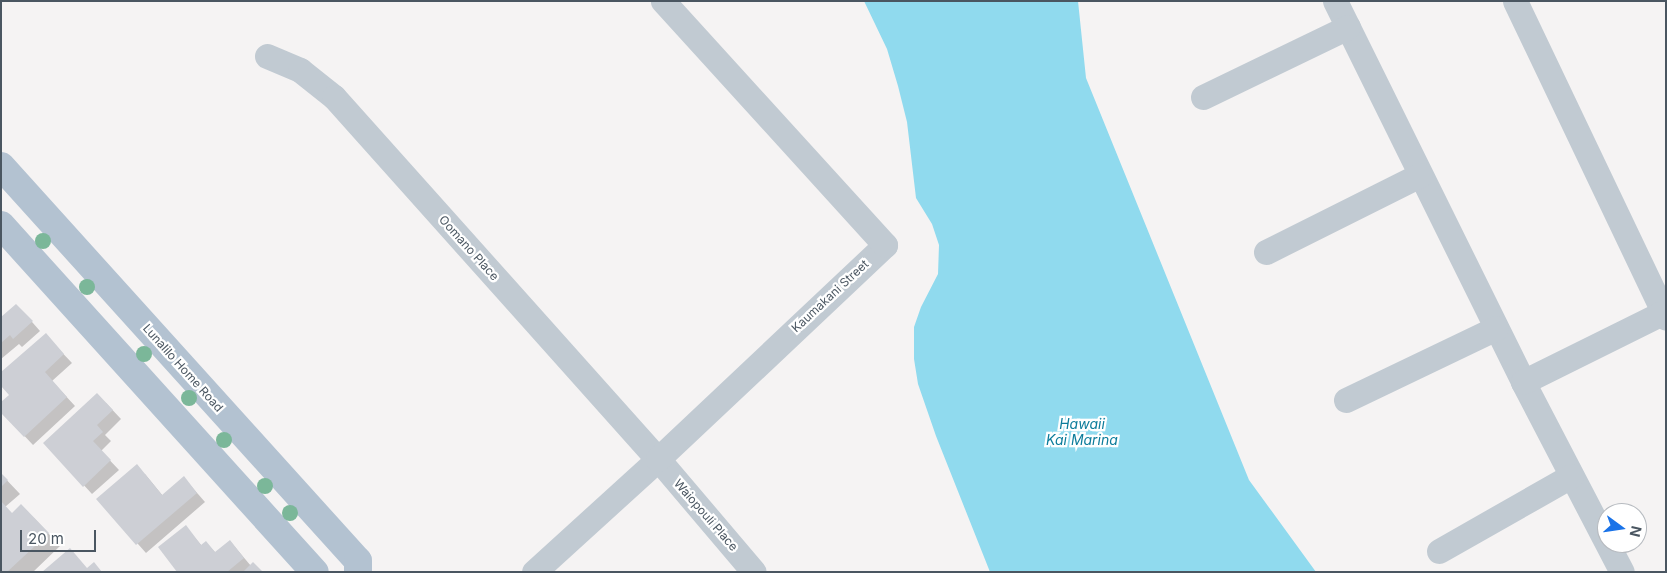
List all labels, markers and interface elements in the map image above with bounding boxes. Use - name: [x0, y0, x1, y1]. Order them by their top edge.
- street label: Oomano Place: [436, 213, 502, 283]
- street label: Kaumakani Street: [789, 257, 871, 335]
- street label: Lunalilo Home Road: [140, 321, 226, 415]
- water label: Hawaii Kai Marina: [1046, 416, 1118, 448]
- street label: Waiopouli Place: [671, 476, 741, 554]
- north arrow: [1597, 503, 1647, 553]
- scale bar: [22, 520, 99, 552]
- text: N: [1627, 524, 1646, 539]
- text: 20 m: [28, 529, 64, 548]

